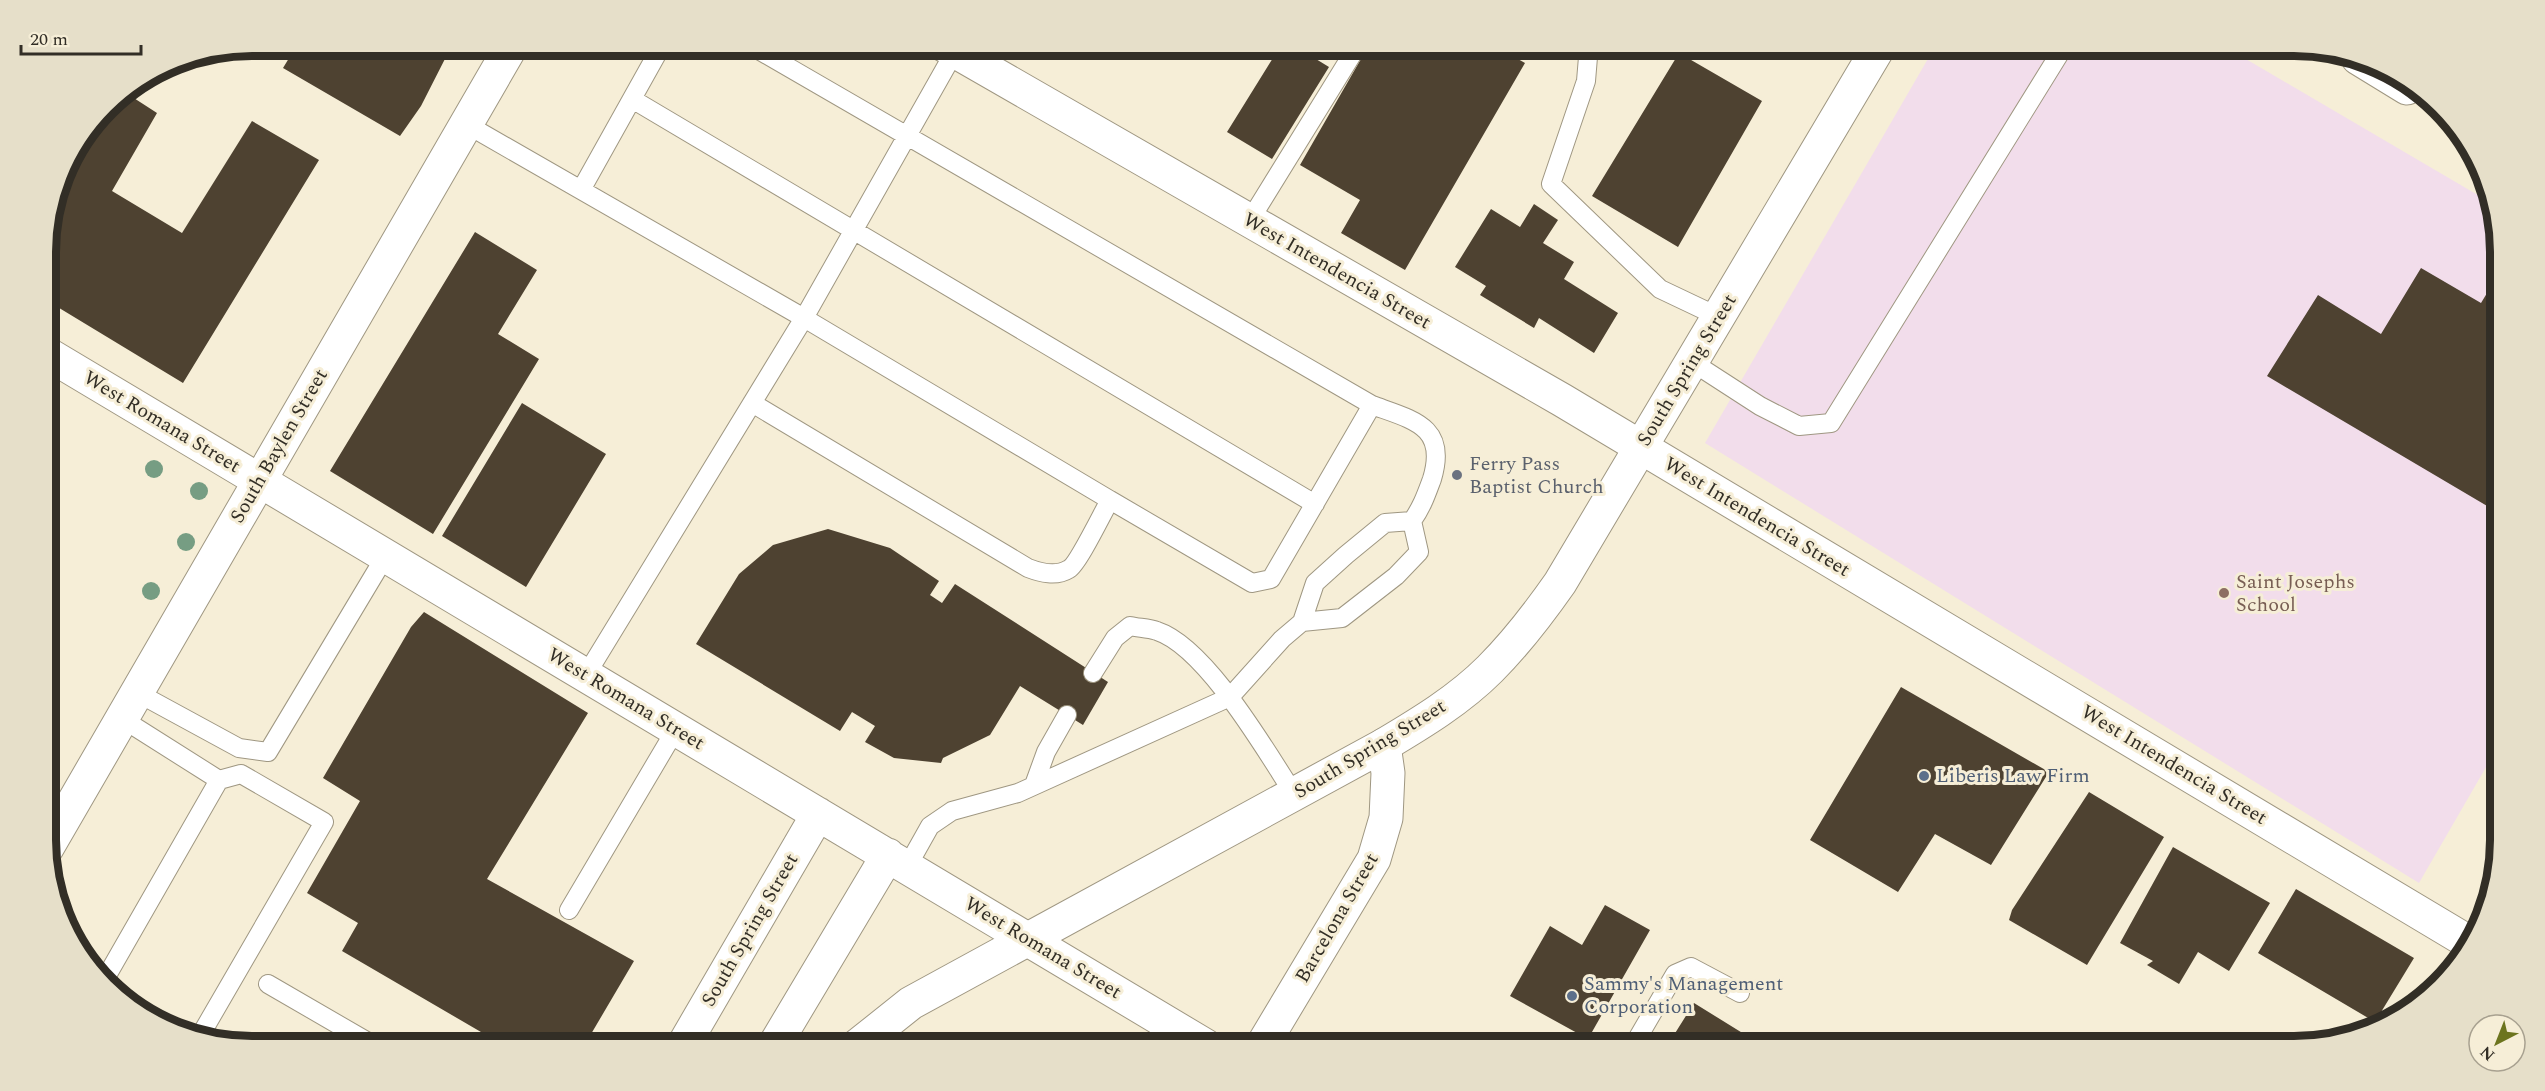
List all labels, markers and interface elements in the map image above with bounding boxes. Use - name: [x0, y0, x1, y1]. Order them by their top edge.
- scale bar: [21, 18, 141, 56]
- text: 20 m: [30, 26, 68, 53]
- street label: West Intendencia Street: [1237, 205, 1437, 337]
- street label: South Spring Street: [1630, 288, 1744, 452]
- street label: West Romana Street: [78, 363, 246, 481]
- street label: South Baylen Street: [223, 363, 335, 529]
- place label: Ferry Pass Baptist Church: [1469, 449, 1604, 502]
- street label: West Intendencia Street: [1658, 449, 1856, 585]
- marker: Ferry Pass Baptist Church: [1450, 468, 1464, 482]
- place label: Saint Josephs School: [2236, 567, 2355, 620]
- marker: Saint Josephs School: [2217, 586, 2231, 600]
- street label: West Romana Street: [542, 640, 710, 758]
- street label: South Spring Street: [1288, 692, 1452, 806]
- street label: West Intendencia Street: [2075, 697, 2273, 833]
- place label: Liberis Law Firm: [1936, 761, 2090, 791]
- marker: Liberis Law Firm: [1917, 769, 1931, 783]
- street label: Barcelona Street: [1288, 847, 1386, 989]
- street label: South Spring Street: [694, 848, 806, 1012]
- street label: West Romana Street: [959, 889, 1127, 1007]
- place label: Sammy's Management Corporation: [1584, 969, 1783, 1022]
- marker: Sammy's Management Corporation: [1565, 989, 1579, 1003]
- north arrow: [2467, 1013, 2527, 1073]
- text: N: [2475, 1040, 2501, 1067]

